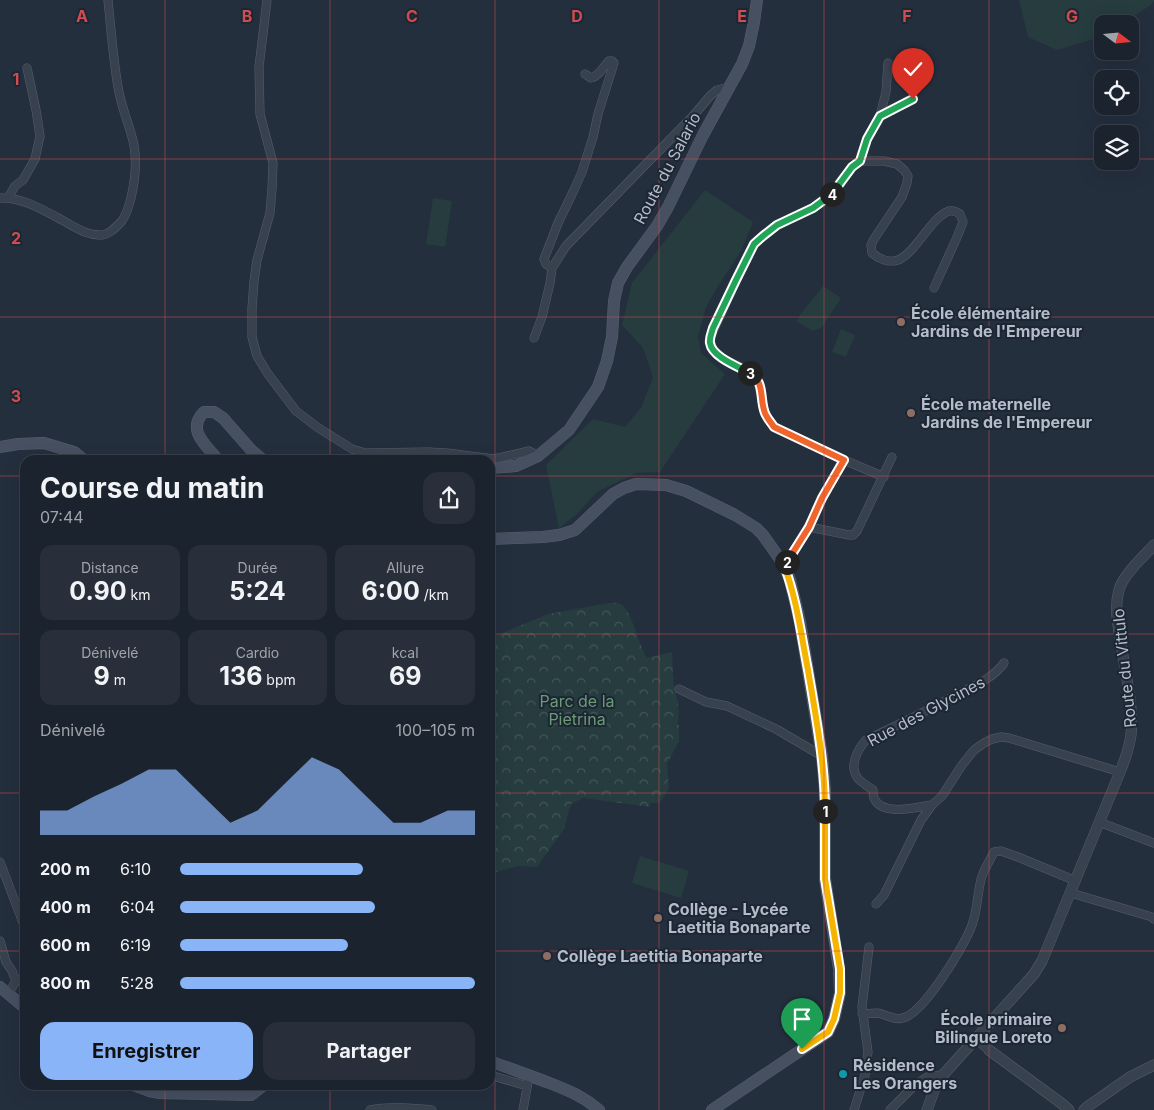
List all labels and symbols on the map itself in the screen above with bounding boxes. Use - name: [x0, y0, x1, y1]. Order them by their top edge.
- text: A: [76, 6, 88, 26]
- text: B: [242, 6, 252, 26]
- text: C: [406, 6, 418, 26]
- text: D: [571, 6, 583, 26]
- text: E: [737, 6, 747, 26]
- text: F: [902, 6, 912, 26]
- text: G: [1066, 6, 1078, 26]
- north arrow: [1094, 15, 1139, 60]
- pin: [892, 48, 934, 99]
- text: 1: [13, 69, 19, 89]
- street label: Route du Salario: [629, 109, 705, 227]
- pin: 4: [820, 182, 844, 206]
- text: 2: [11, 228, 21, 248]
- place label: École élémentaire Jardins de l'Empereur: [911, 303, 1083, 341]
- marker: École élémentaire Jardins de l'Empereur: [895, 316, 907, 328]
- pin: 3: [738, 360, 762, 386]
- text: 3: [11, 386, 21, 406]
- place label: École maternelle Jardins de l'Empereur: [921, 394, 1093, 432]
- marker: École maternelle Jardins de l'Empereur: [905, 407, 917, 419]
- pin: 2: [774, 550, 800, 574]
- street label: Route du Vittulo: [1108, 607, 1140, 729]
- street label: Rue des Glycines: [864, 672, 988, 750]
- park label: Parc de la Pietrina: [539, 691, 615, 729]
- pin: 1: [812, 798, 838, 824]
- place label: Collège - Lycée Laetitia Bonaparte: [668, 899, 811, 937]
- marker: Collège - Lycée Laetitia Bonaparte: [652, 912, 664, 924]
- place label: Collège Laetitia Bonaparte: [557, 946, 763, 966]
- marker: Collège Laetitia Bonaparte: [541, 950, 553, 962]
- pin: [781, 998, 823, 1049]
- place label: École primaire Bilingue Loreto: [935, 1009, 1052, 1047]
- marker: École primaire Bilingue Loreto: [1056, 1022, 1068, 1034]
- place label: Résidence Les Orangers: [853, 1055, 957, 1093]
- marker: Résidence Les Orangers: [837, 1068, 849, 1080]

